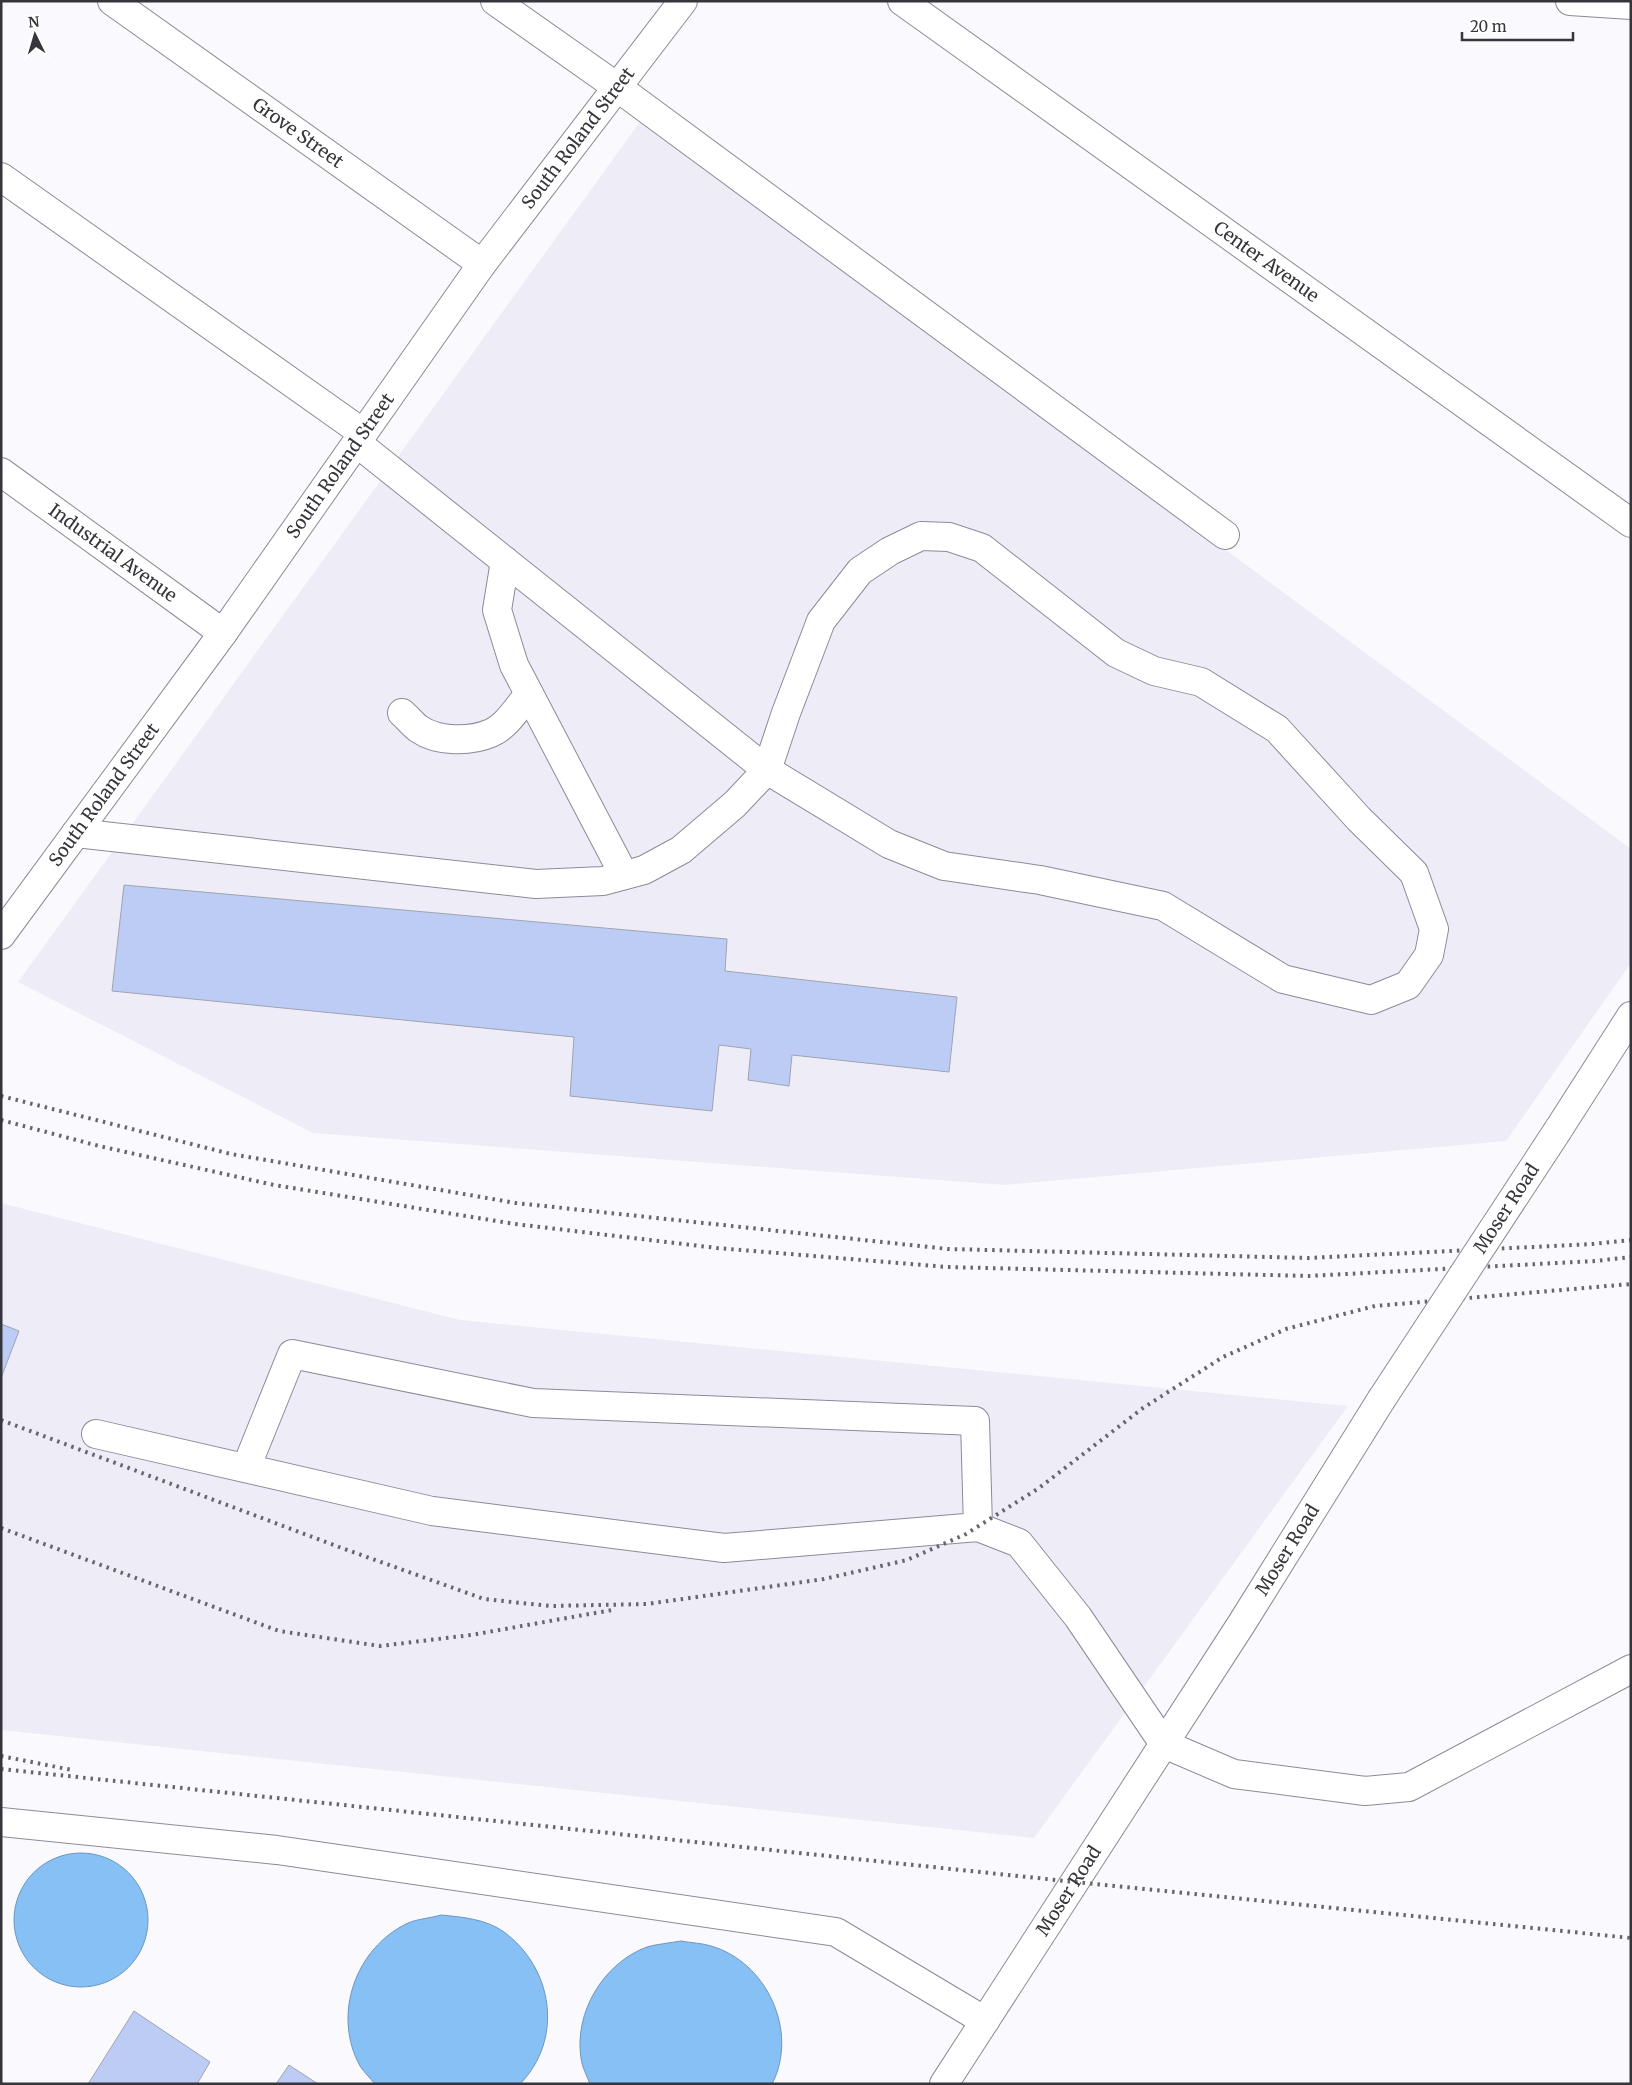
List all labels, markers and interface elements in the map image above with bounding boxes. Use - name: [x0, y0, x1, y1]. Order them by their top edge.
- north arrow: [10, 10, 60, 60]
- scale bar: [1462, 10, 1573, 42]
- text: N: [28, 13, 40, 31]
- text: 20 m: [1470, 17, 1507, 36]
- street label: South Roland Street: [516, 62, 639, 213]
- street label: Grove Street: [248, 93, 348, 173]
- street label: Center Avenue: [1209, 216, 1324, 307]
- street label: South Roland Street: [281, 389, 399, 543]
- street label: Industrial Avenue: [44, 498, 182, 607]
- street label: South Roland Street: [43, 718, 164, 871]
- street label: Moser Road: [1468, 1159, 1544, 1257]
- street label: Moser Road: [1250, 1500, 1324, 1599]
- street label: Moser Road: [1031, 1841, 1106, 1940]

